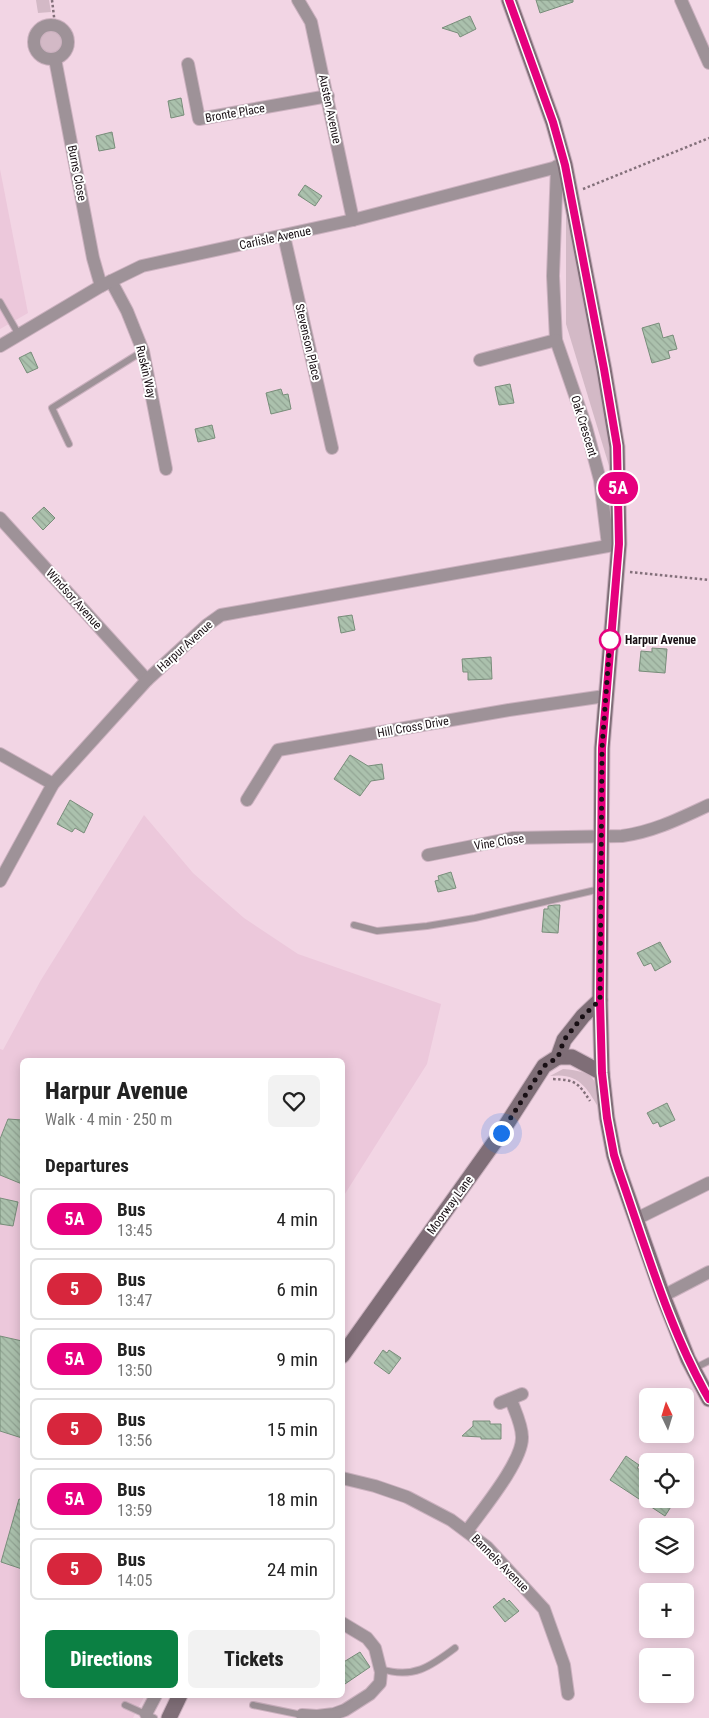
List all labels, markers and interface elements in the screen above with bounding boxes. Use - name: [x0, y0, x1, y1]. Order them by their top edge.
- street label: Austen Avenue: [316, 73, 344, 145]
- street label: Bronte Place: [204, 101, 266, 125]
- street label: Burns Close: [65, 144, 89, 203]
- street label: Carlisle Avenue: [238, 224, 312, 252]
- street label: Stevenson Place: [292, 302, 324, 382]
- street label: Ruskin Way: [133, 344, 159, 400]
- street label: Oak Crescent: [568, 394, 600, 459]
- line badge: 5A: [596, 472, 640, 504]
- text: 5A: [608, 477, 628, 498]
- street label: Windsor Avenue: [43, 566, 105, 632]
- street label: Harpur Avenue: [154, 617, 216, 674]
- marker: Harpur Avenue: [599, 629, 621, 651]
- place label: Harpur Avenue: [625, 633, 696, 647]
- street label: Hill Cross Drive: [376, 714, 450, 740]
- street label: Vine Close: [473, 831, 525, 853]
- button: heart: [268, 1075, 320, 1127]
- text: Harpur Avenue: [45, 1077, 188, 1105]
- text: Walk · 4 min · 250 m: [45, 1110, 172, 1129]
- your location: [489, 1121, 514, 1146]
- text: Departures: [45, 1154, 129, 1177]
- street label: Moorway Lane: [424, 1173, 476, 1237]
- text: Bus: [117, 1198, 146, 1221]
- text: 5A: [65, 1208, 84, 1229]
- text: 4 min: [276, 1208, 318, 1231]
- text: 13:45: [117, 1221, 152, 1240]
- text: Bus: [117, 1268, 146, 1291]
- text: 5: [70, 1278, 79, 1299]
- text: 6 min: [276, 1278, 318, 1301]
- text: 13:47: [117, 1291, 152, 1310]
- text: Bus: [117, 1338, 146, 1361]
- text: 5A: [65, 1348, 84, 1369]
- text: 9 min: [276, 1348, 318, 1371]
- text: 13:50: [117, 1361, 152, 1380]
- north arrow: [639, 1388, 694, 1442]
- map controls: [639, 1388, 694, 1703]
- text: Bus: [117, 1408, 146, 1431]
- text: 5: [70, 1418, 79, 1439]
- text: 15 min: [267, 1418, 318, 1441]
- text: 13:56: [117, 1431, 152, 1450]
- button: locate: [639, 1453, 694, 1508]
- text: Bus: [117, 1478, 146, 1501]
- text: 5A: [65, 1488, 84, 1509]
- text: 18 min: [267, 1488, 318, 1511]
- text: 13:59: [117, 1501, 152, 1520]
- button: layers: [639, 1518, 694, 1573]
- street label: Bannels Avenue: [469, 1532, 532, 1595]
- text: Bus: [117, 1548, 146, 1571]
- text: 5: [70, 1558, 79, 1579]
- text: 24 min: [267, 1558, 318, 1581]
- text: 14:05: [117, 1571, 152, 1590]
- button: +: [639, 1583, 694, 1638]
- button: Directions: [45, 1630, 178, 1688]
- button: Tickets: [188, 1630, 320, 1688]
- button: −: [639, 1648, 694, 1703]

